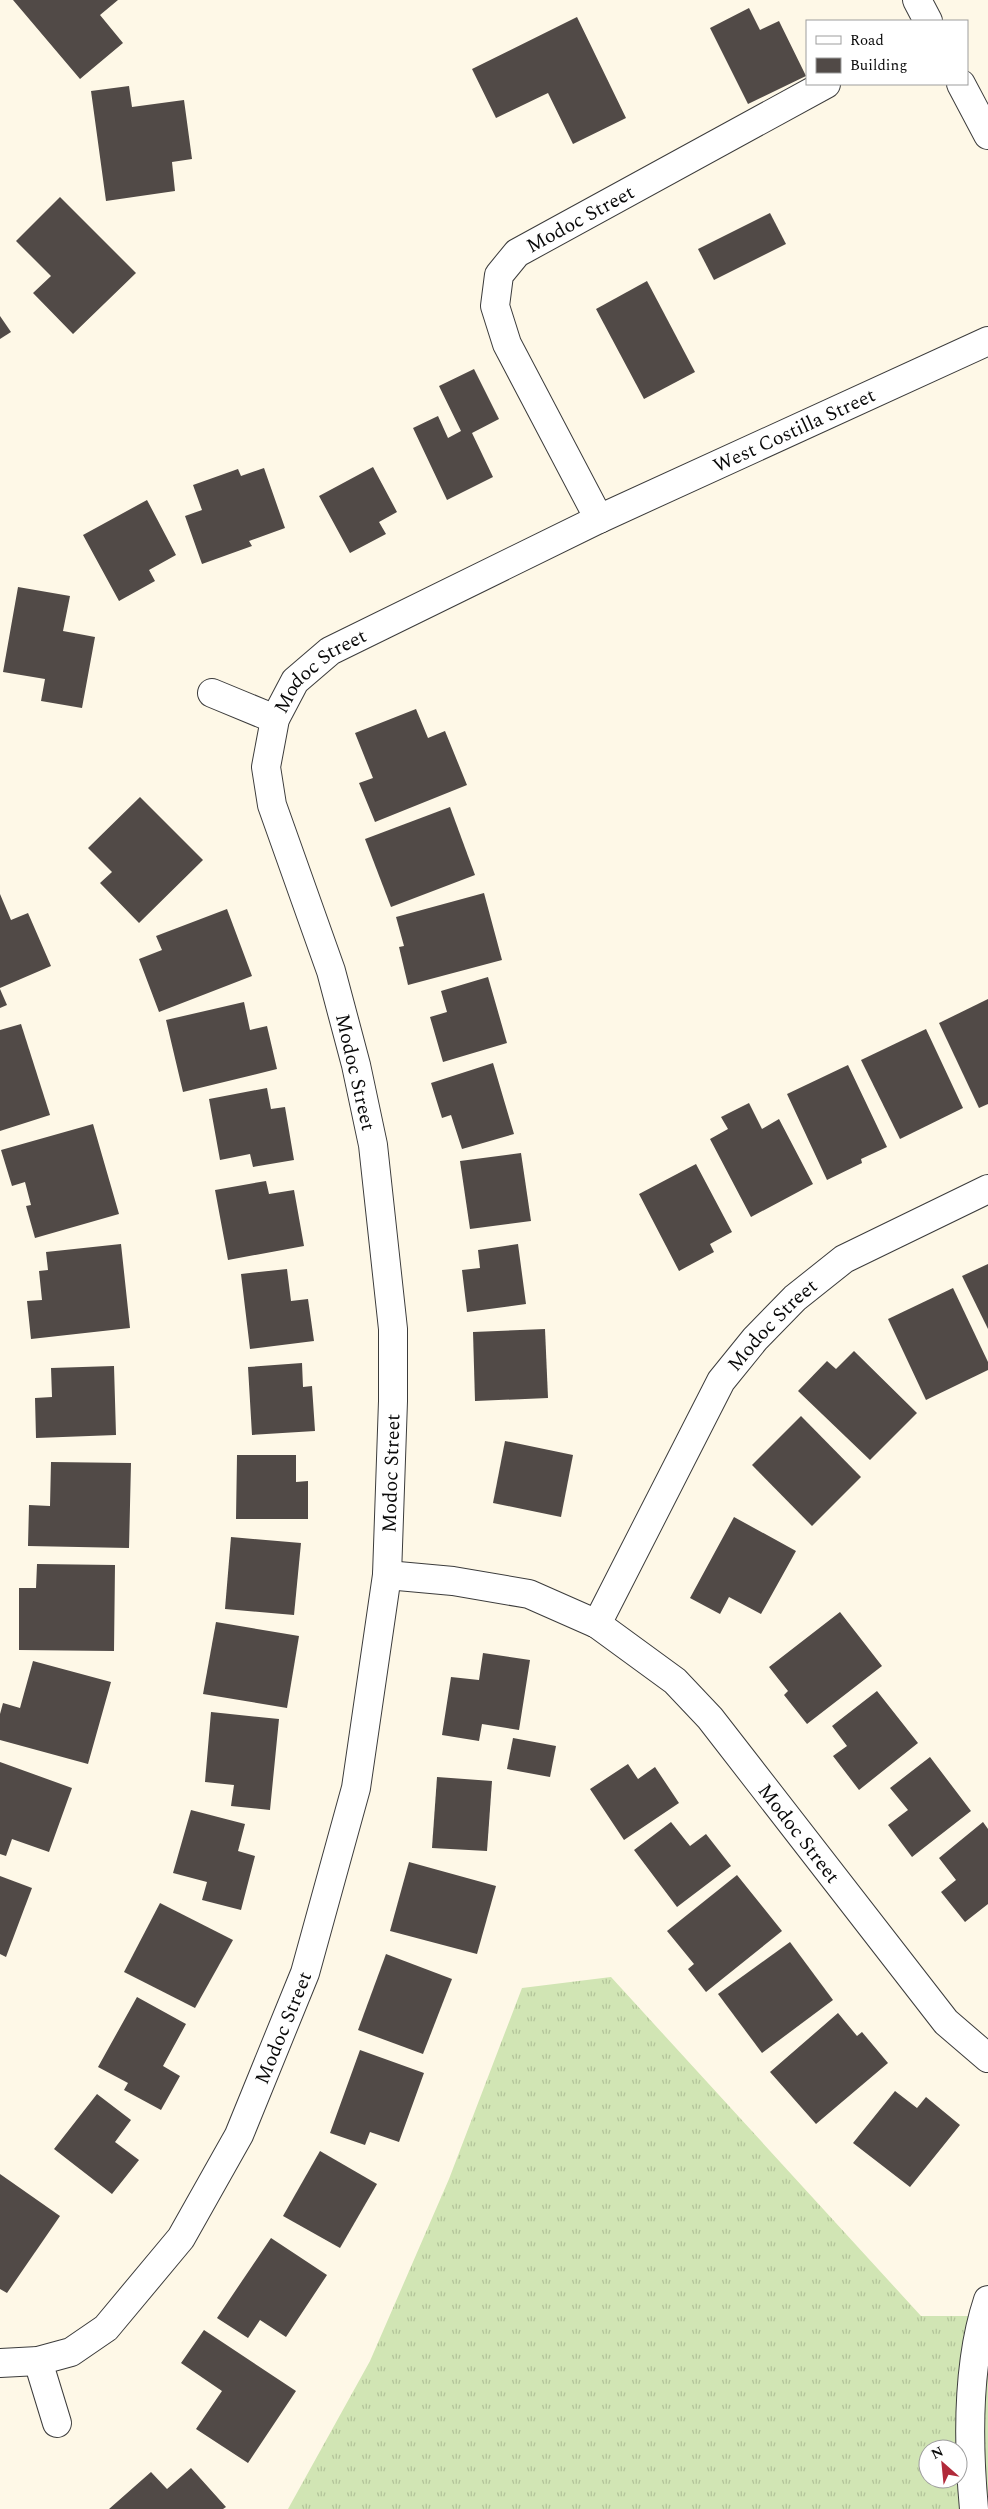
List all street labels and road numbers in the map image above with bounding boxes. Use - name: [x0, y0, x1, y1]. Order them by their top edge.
- street label: Modoc Street: [521, 178, 640, 261]
- street label: West Costilla Street: [708, 380, 881, 481]
- street label: Modoc Street: [267, 621, 372, 719]
- street label: Modoc Street: [327, 1011, 383, 1134]
- street label: Modoc Street: [721, 1272, 824, 1378]
- street label: Modoc Street: [374, 1413, 409, 1533]
- street label: Modoc Street: [750, 1777, 847, 1890]
- street label: Modoc Street: [247, 1967, 320, 2089]

